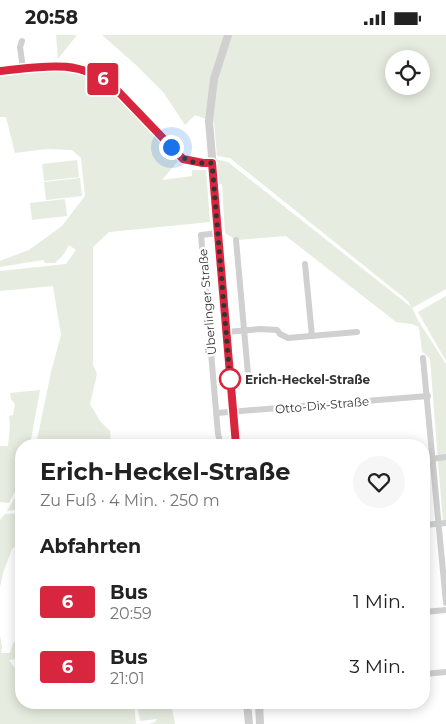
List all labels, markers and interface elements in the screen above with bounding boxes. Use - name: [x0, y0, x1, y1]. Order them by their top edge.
- text: 20:58: [25, 6, 78, 29]
- map controls: [385, 50, 430, 95]
- button: locate: [385, 50, 430, 95]
- line badge: 6: [87, 63, 119, 95]
- text: 6: [97, 68, 109, 90]
- your location: [159, 135, 184, 160]
- street label: Überlinger Straße: [195, 248, 219, 356]
- marker: Erich-Heckel-Straße: [219, 368, 241, 390]
- place label: Erich-Heckel-Straße: [245, 372, 371, 387]
- street label: Otto-Dix-Straße: [274, 393, 370, 417]
- button: heart: [353, 456, 405, 508]
- text: Erich-Heckel-Straße: [40, 457, 290, 486]
- text: Zu Fuß · 4 Min. · 250 m: [40, 491, 220, 510]
- text: Abfahrten: [40, 535, 141, 558]
- text: Bus: [110, 581, 148, 604]
- text: 1 Min.: [353, 590, 405, 613]
- text: 6: [62, 591, 73, 613]
- text: 20:59: [110, 604, 152, 623]
- text: Bus: [110, 646, 148, 669]
- text: 3 Min.: [349, 655, 405, 678]
- text: 6: [62, 656, 73, 678]
- text: 21:01: [110, 669, 145, 688]

